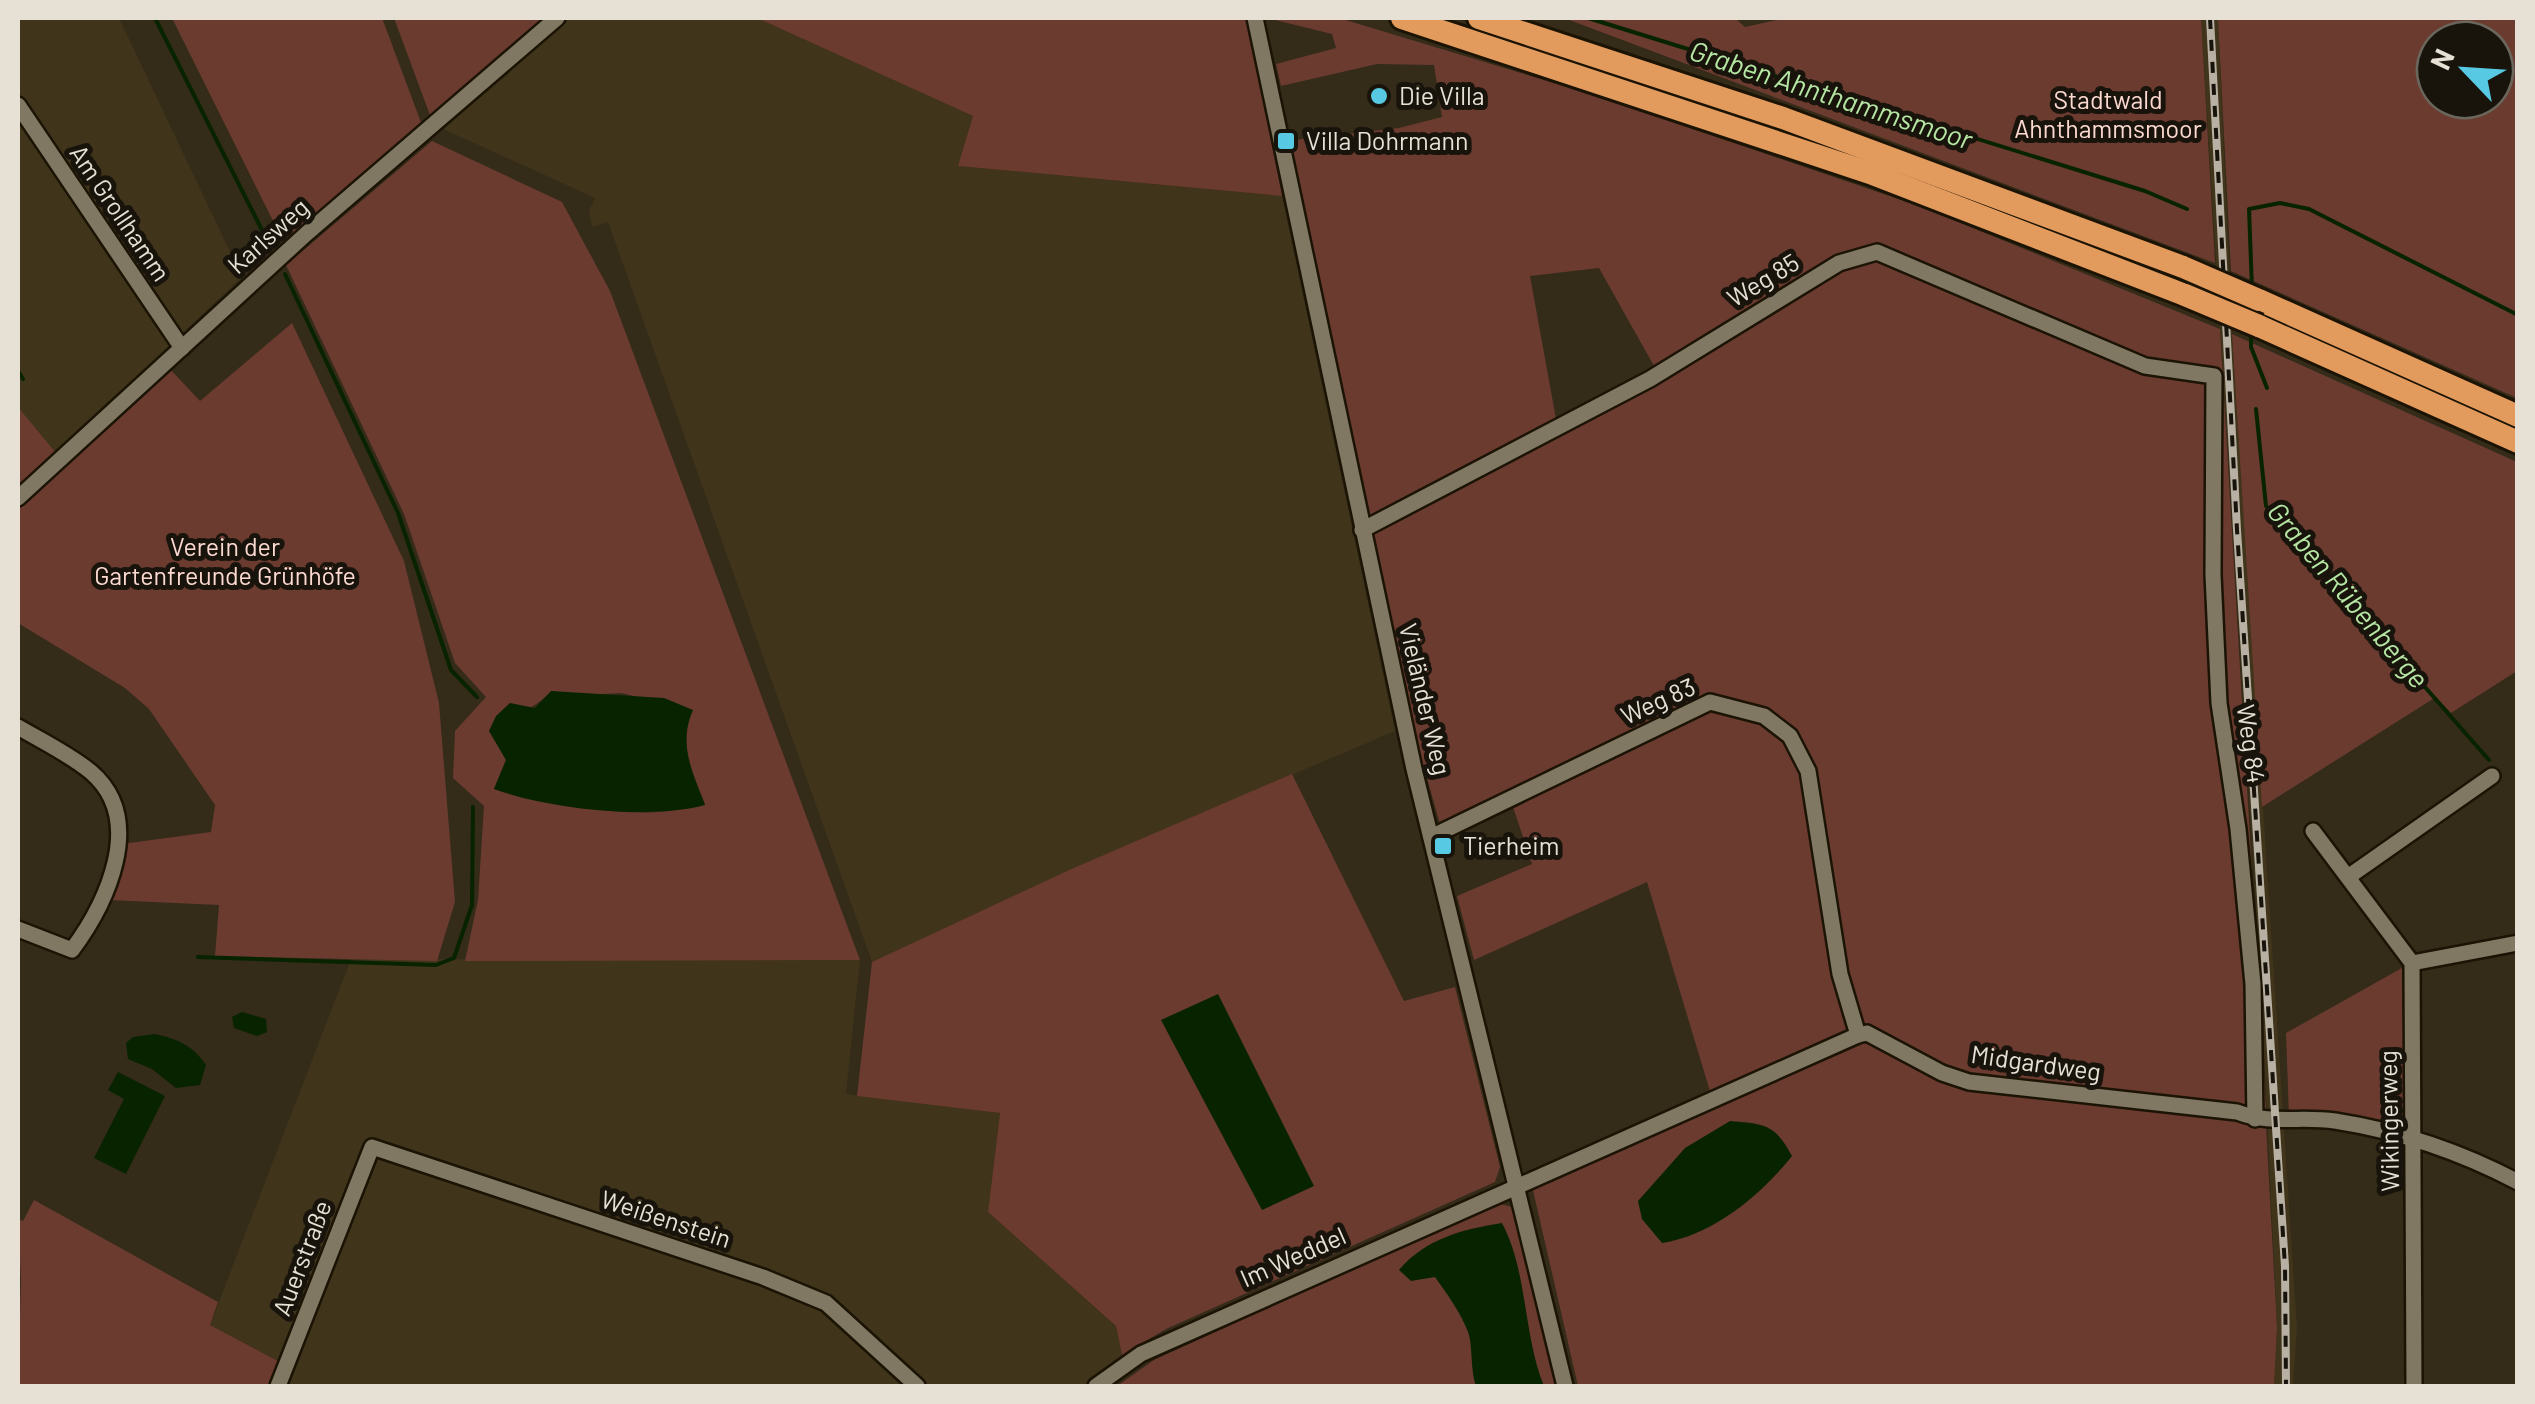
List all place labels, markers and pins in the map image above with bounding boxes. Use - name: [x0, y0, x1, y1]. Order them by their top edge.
- place label: Die Villa: [1399, 80, 1485, 110]
- marker: Die Villa: [1368, 85, 1390, 107]
- place label: Villa Dohrmann: [1306, 125, 1468, 155]
- marker: Villa Dohrmann: [1275, 130, 1297, 152]
- place label: Tierheim: [1463, 830, 1559, 860]
- marker: Tierheim: [1432, 835, 1454, 857]

